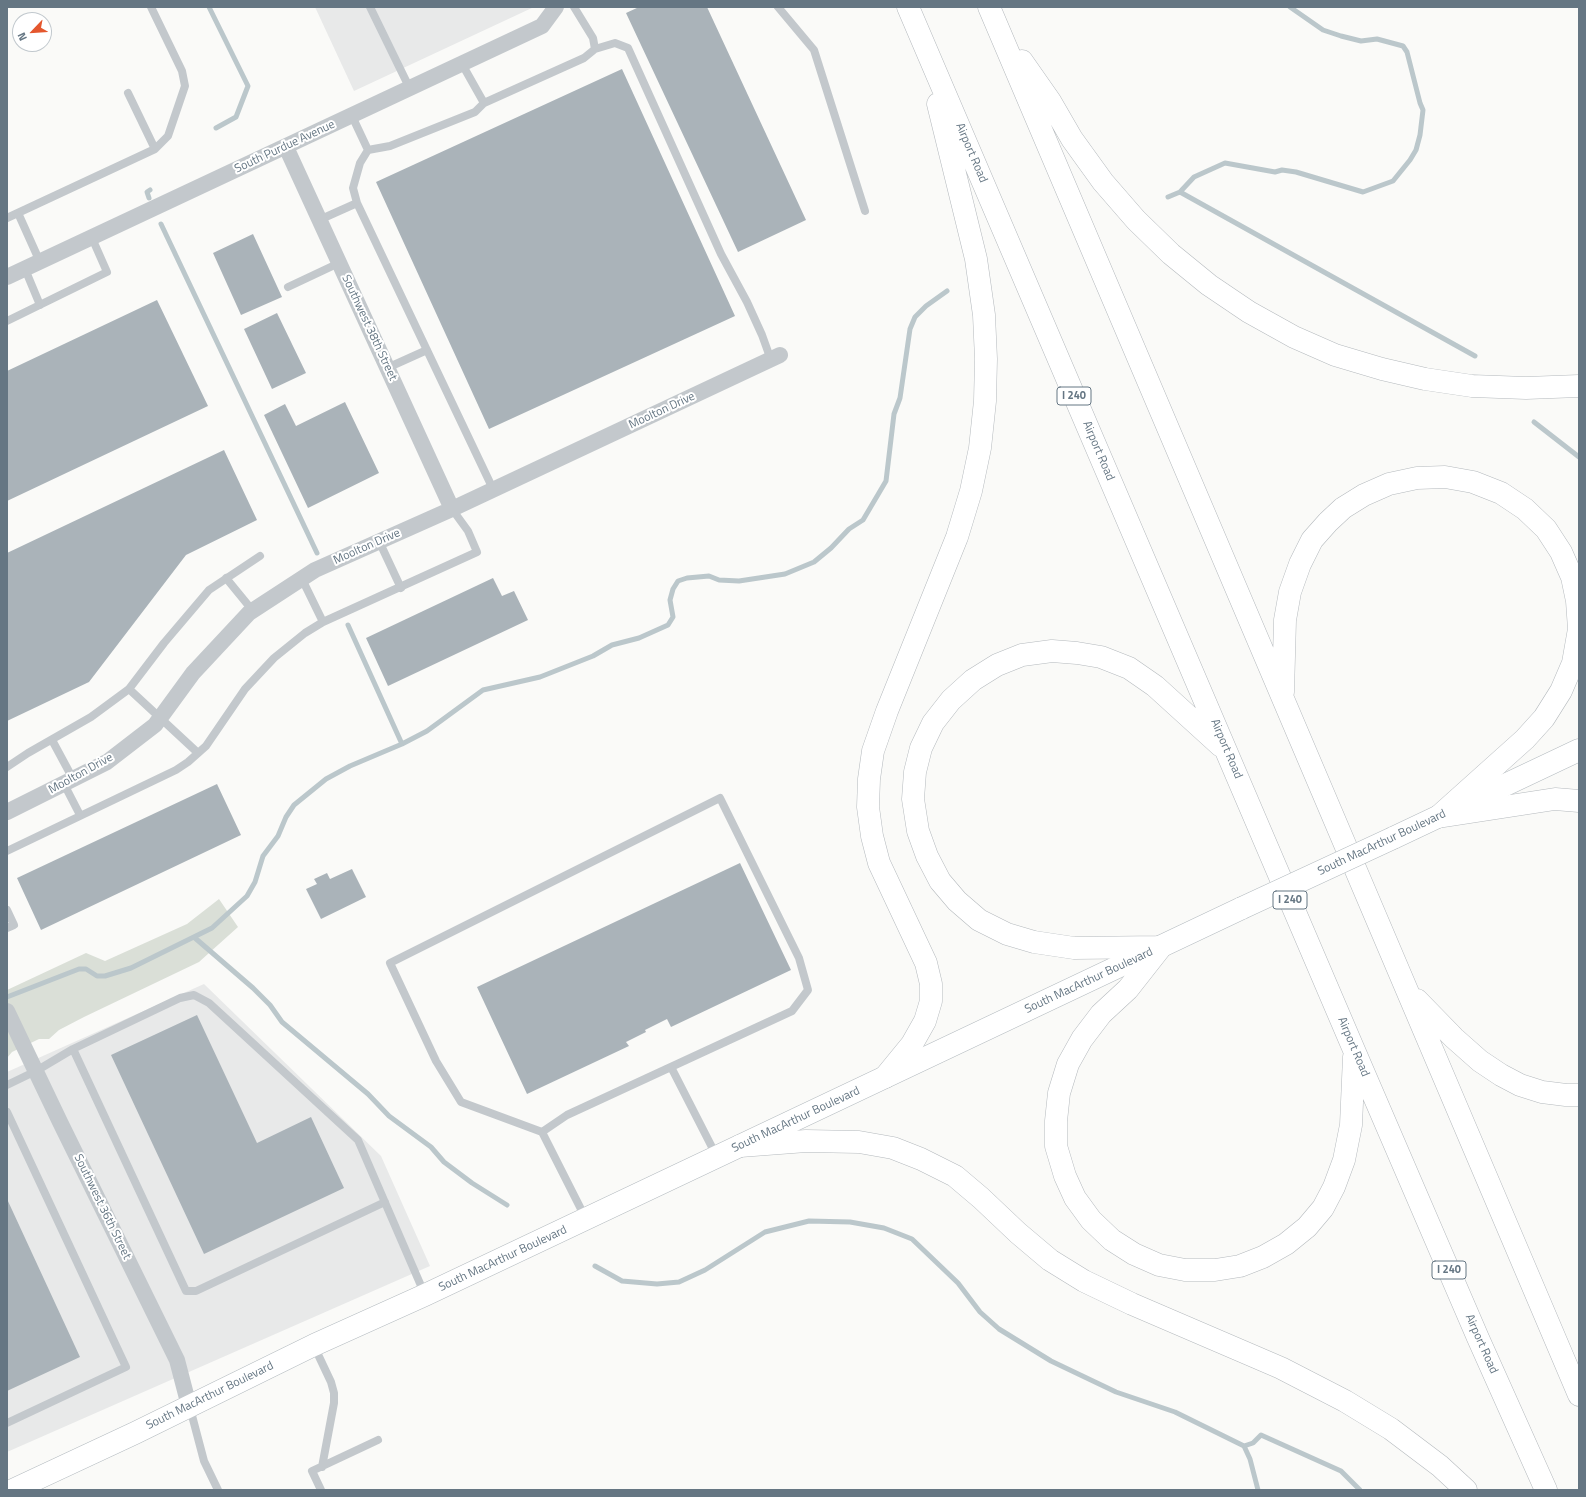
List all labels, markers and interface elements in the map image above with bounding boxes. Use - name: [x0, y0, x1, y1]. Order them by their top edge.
- north arrow: [12, 12, 52, 52]
- text: N: [13, 30, 31, 43]
- street label: South Purdue Avenue: [233, 117, 337, 177]
- street label: Airport Road: [952, 121, 990, 185]
- street label: Southwest 38th Street: [338, 273, 400, 383]
- road number: I 240: [1057, 387, 1091, 405]
- street label: Moolton Drive: [627, 389, 697, 433]
- street label: Airport Road: [1079, 419, 1117, 483]
- street label: Moolton Drive: [331, 526, 403, 568]
- street label: Airport Road: [1207, 717, 1245, 781]
- street label: Moolton Drive: [46, 750, 116, 798]
- street label: South MacArthur Boulevard: [1316, 807, 1448, 879]
- road number: I 240: [1273, 891, 1307, 909]
- street label: South MacArthur Boulevard: [1023, 945, 1155, 1017]
- street label: Airport Road: [1334, 1015, 1372, 1079]
- street label: South MacArthur Boulevard: [730, 1084, 862, 1156]
- street label: Southwest 36th Street: [70, 1152, 134, 1262]
- street label: South MacArthur Boulevard: [437, 1223, 569, 1295]
- road number: I 240: [1432, 1261, 1466, 1279]
- street label: Airport Road: [1461, 1312, 1501, 1376]
- street label: South MacArthur Boulevard: [144, 1359, 276, 1433]

